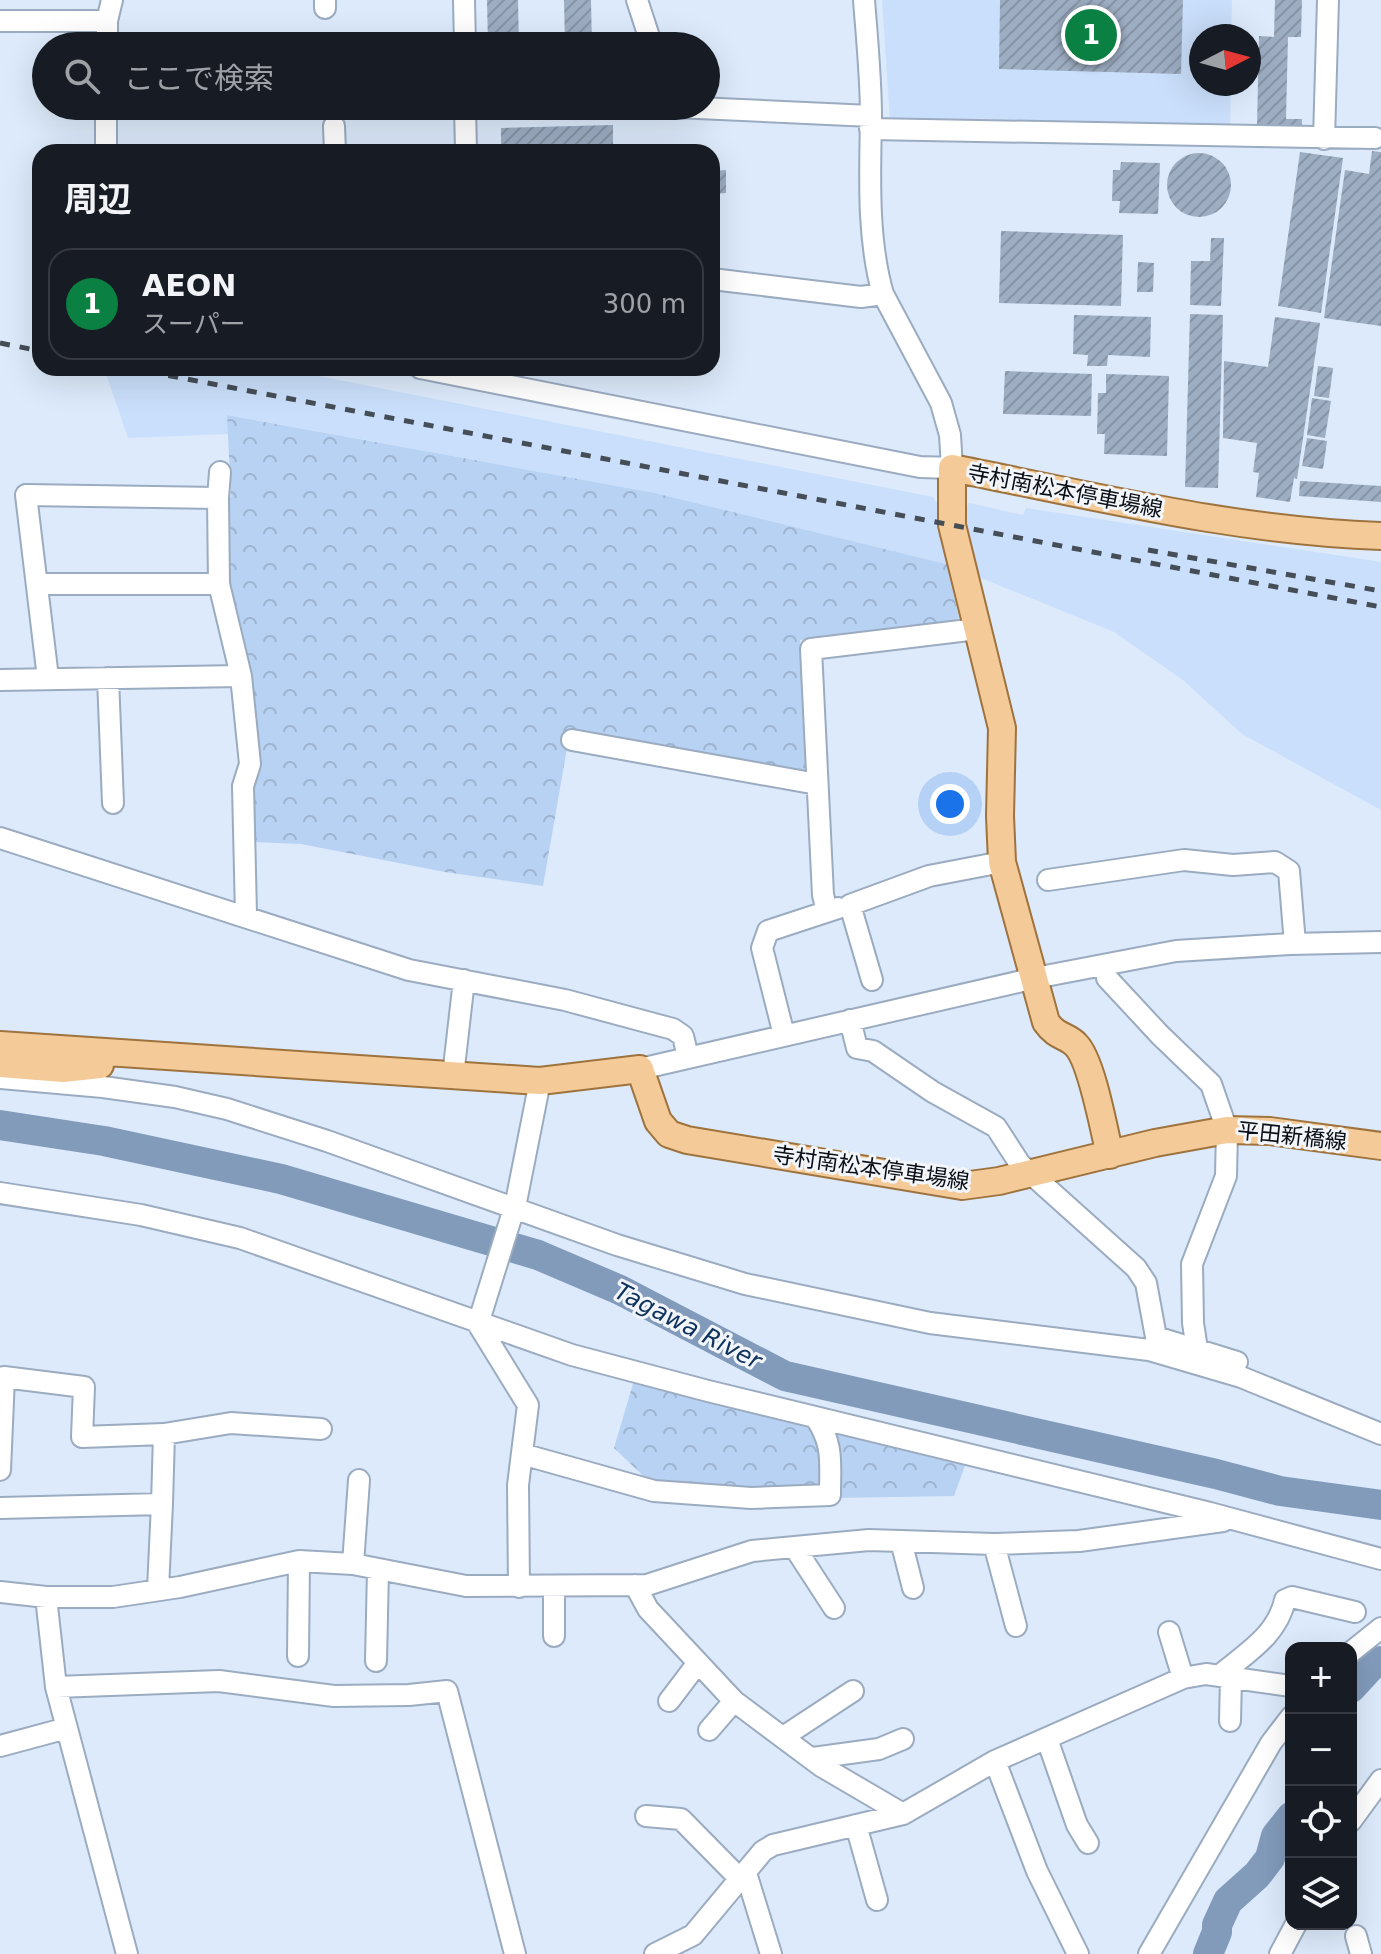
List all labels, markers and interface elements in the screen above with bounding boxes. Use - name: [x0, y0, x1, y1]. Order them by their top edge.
- pin: 1: [1065, 5, 1117, 65]
- north arrow: [1189, 24, 1261, 96]
- search box: [32, 32, 720, 120]
- icon: search: [60, 54, 104, 98]
- text: ここで検索: [124, 61, 274, 96]
- text: 周辺: [64, 179, 132, 219]
- text: AEON: [142, 268, 236, 303]
- text: 1: [83, 289, 101, 319]
- text: 300 m: [603, 289, 686, 319]
- text: スーパー: [142, 309, 246, 339]
- street label: 寺村南松本停車場線: [965, 460, 1165, 522]
- your location: [930, 784, 970, 824]
- street label: 平田新橋線: [1236, 1118, 1348, 1154]
- street label: 寺村南松本停車場線: [771, 1142, 971, 1194]
- water label: Tagawa River: [610, 1277, 768, 1376]
- map controls: [1285, 1642, 1357, 1930]
- button: +: [1285, 1642, 1357, 1714]
- button: −: [1285, 1714, 1357, 1786]
- button: locate: [1285, 1786, 1357, 1858]
- button: layers: [1285, 1858, 1357, 1930]

